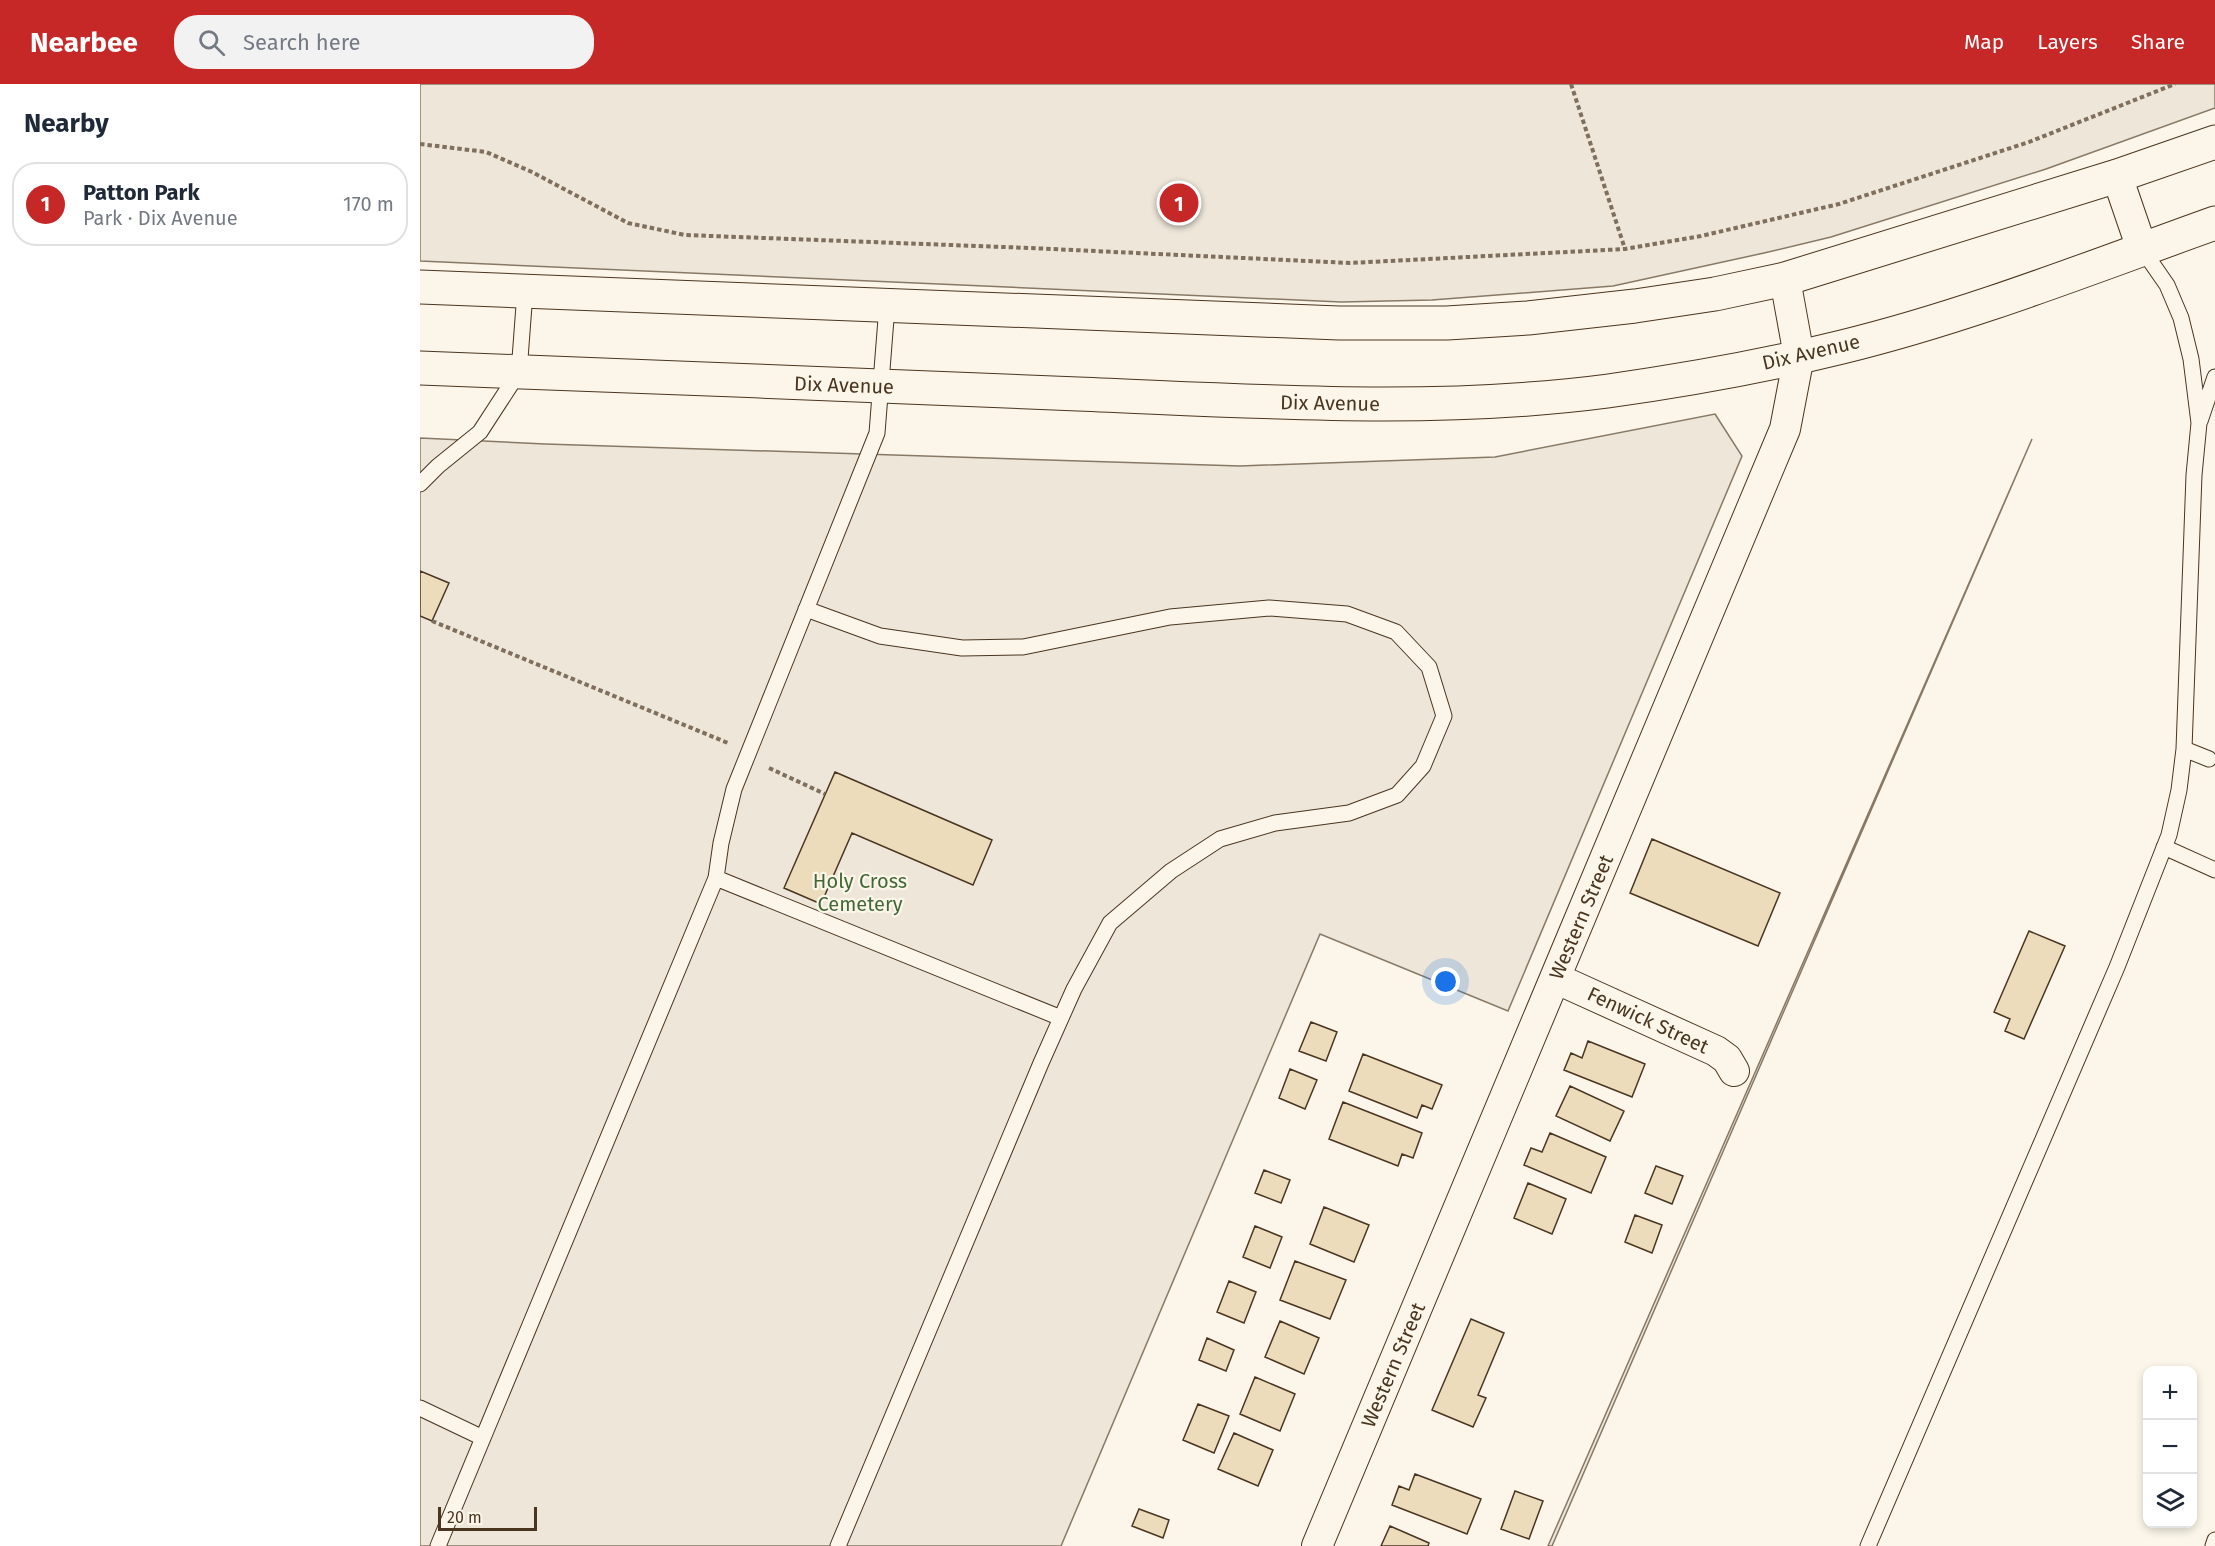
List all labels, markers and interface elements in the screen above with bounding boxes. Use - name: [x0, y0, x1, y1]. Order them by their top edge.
- search box: [174, 15, 594, 69]
- text: Nearbee: [30, 26, 138, 59]
- icon: search: [195, 26, 228, 59]
- text: Search here: [243, 29, 360, 56]
- text: Map: [1964, 29, 2004, 55]
- text: Layers: [2037, 29, 2098, 55]
- text: Share: [2131, 29, 2185, 55]
- text: Nearby: [24, 108, 109, 139]
- text: Patton Park: [83, 179, 200, 206]
- pin: 1: [1160, 180, 1198, 226]
- text: 1: [41, 192, 50, 216]
- text: 170 m: [343, 192, 394, 216]
- text: Park · Dix Avenue: [83, 206, 238, 230]
- street label: Dix Avenue: [1760, 329, 1862, 375]
- street label: Dix Avenue: [794, 371, 894, 399]
- street label: Dix Avenue: [1280, 390, 1380, 416]
- street label: Western Street: [1544, 850, 1618, 983]
- park label: Holy Cross Cemetery: [813, 869, 907, 916]
- your location: [1431, 967, 1460, 996]
- street label: Fenwick Street: [1584, 981, 1713, 1059]
- street label: Western Street: [1356, 1298, 1430, 1431]
- map controls: [2143, 1366, 2197, 1528]
- button: +: [2143, 1366, 2197, 1420]
- button: −: [2143, 1420, 2197, 1474]
- button: layers: [2143, 1474, 2197, 1528]
- scale bar: [438, 1504, 537, 1532]
- text: 20 m: [447, 1508, 482, 1527]

